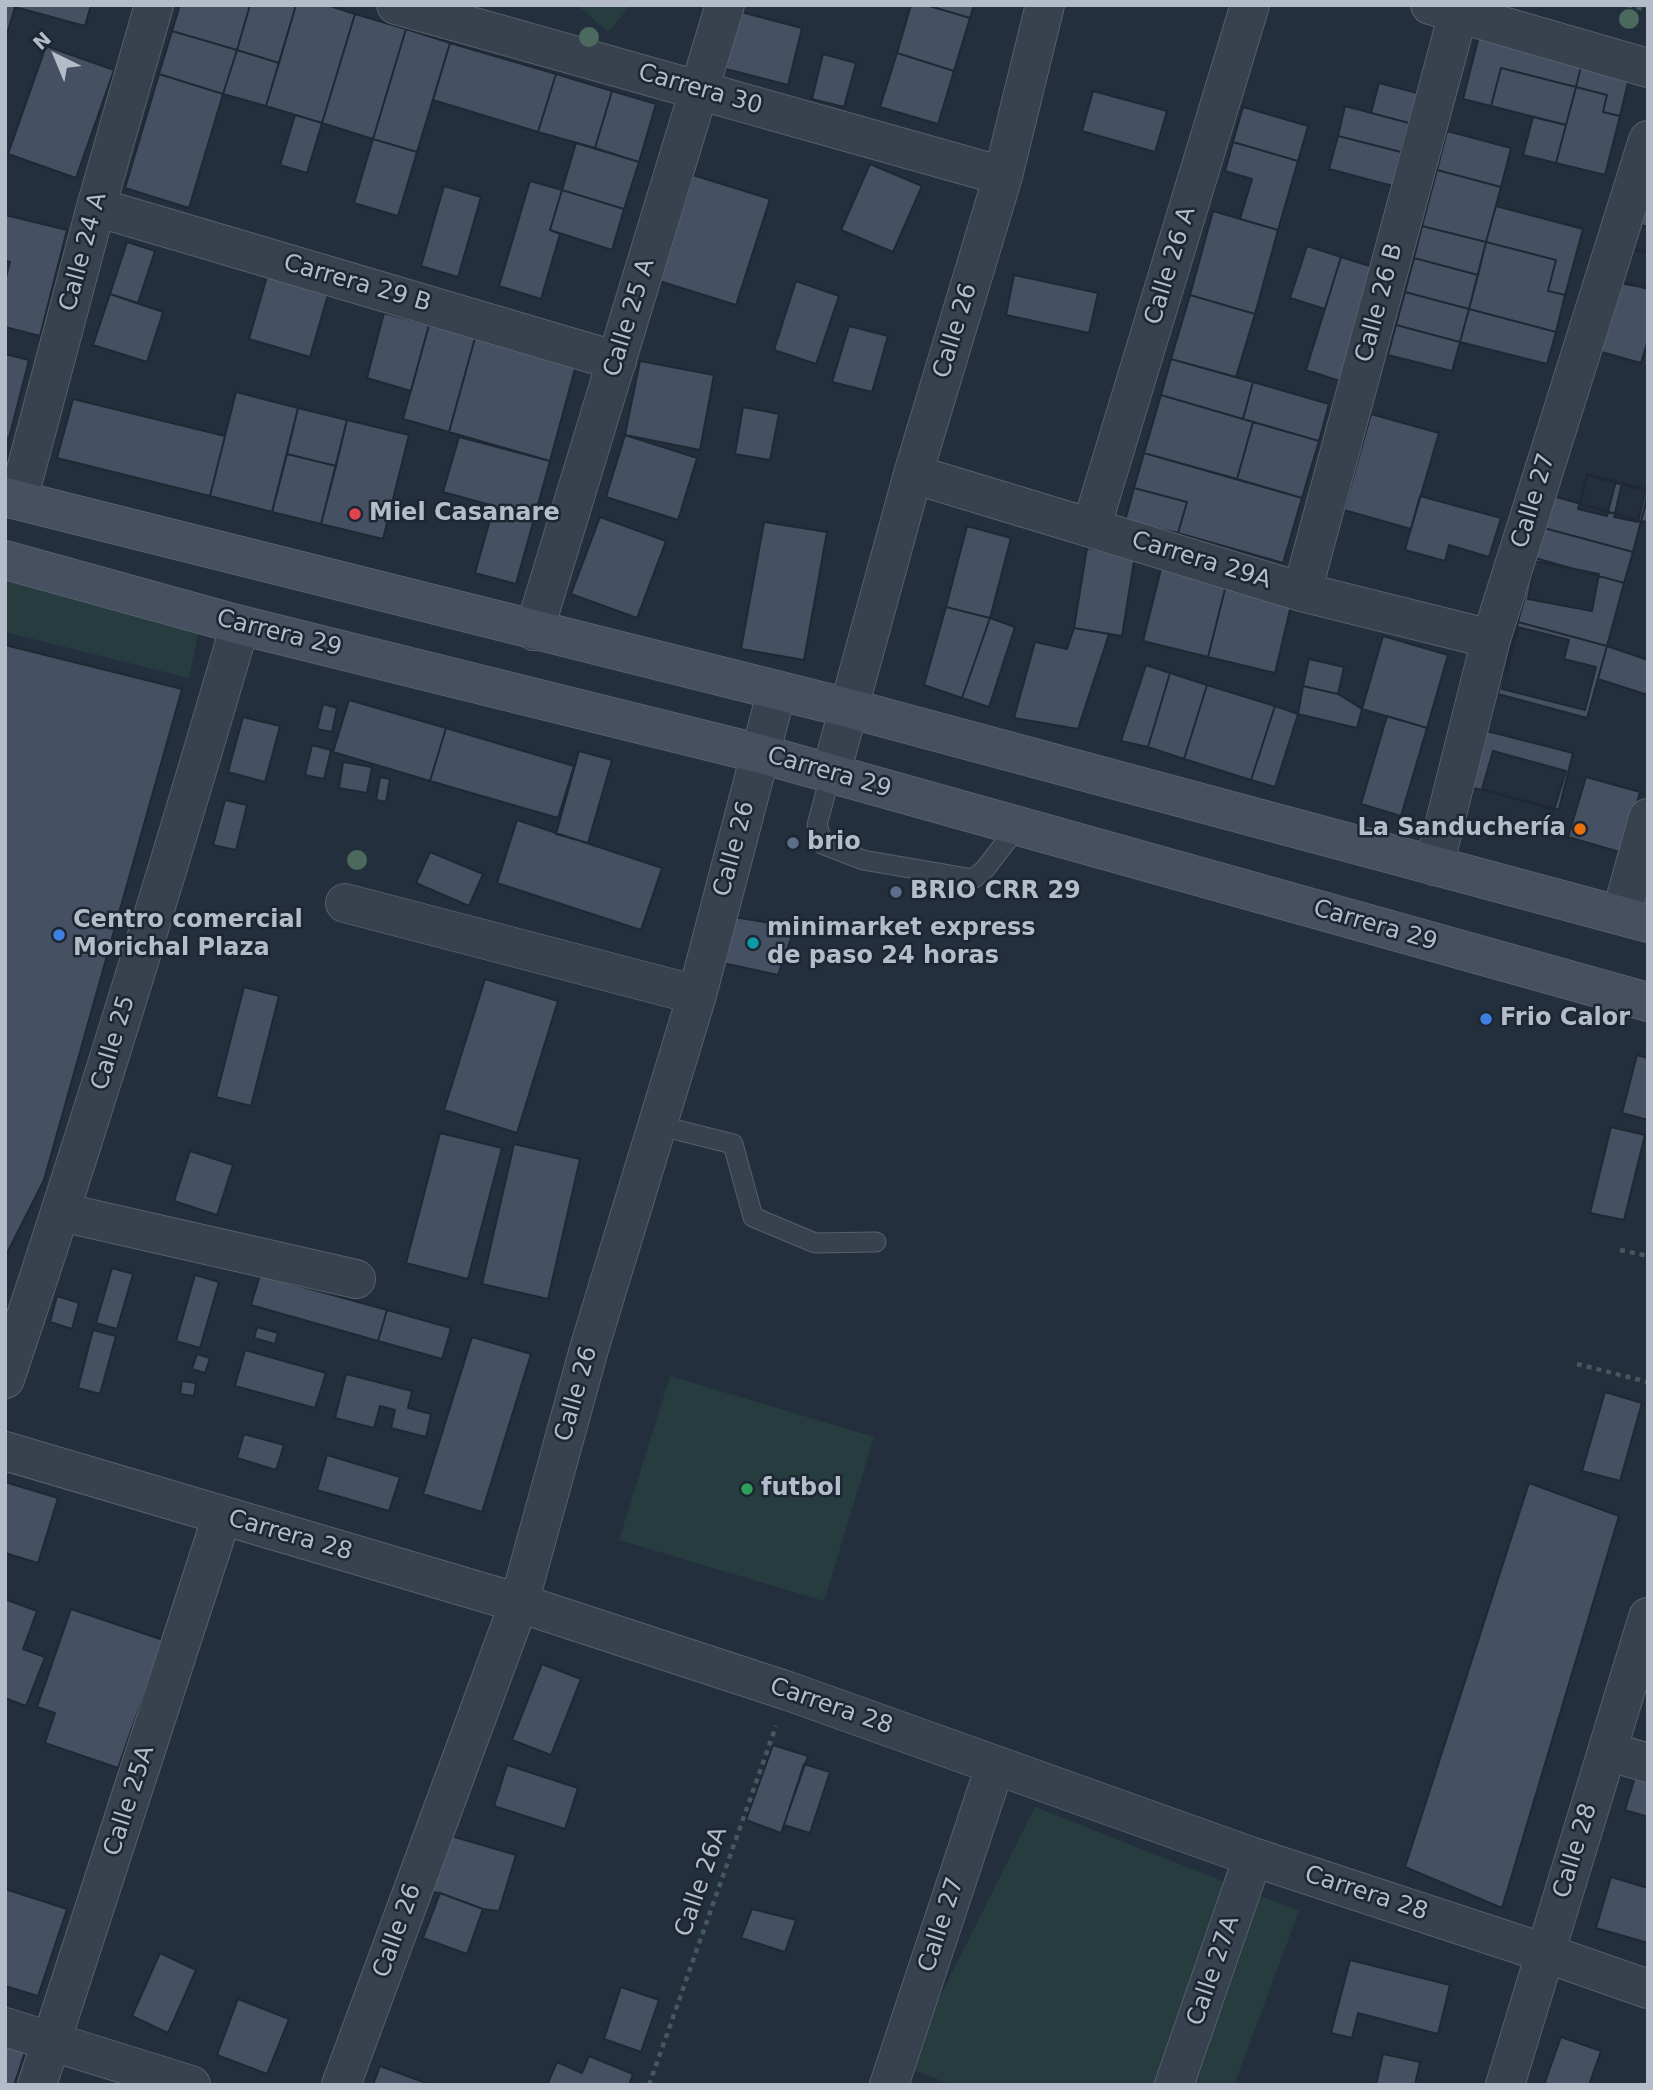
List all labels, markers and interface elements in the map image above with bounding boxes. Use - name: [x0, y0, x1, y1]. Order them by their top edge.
- north arrow: [21, 21, 91, 91]
- text: N: [28, 27, 55, 54]
- street label: Carrera 30: [635, 59, 765, 121]
- street label: Calle 24 A: [54, 189, 114, 315]
- street label: Calle 26 A: [1139, 204, 1203, 328]
- street label: Calle 26 B: [1350, 240, 1410, 366]
- street label: Carrera 29 B: [280, 249, 434, 319]
- street label: Calle 25 A: [598, 256, 662, 380]
- street label: Calle 26: [928, 280, 984, 382]
- street label: Calle 27: [1506, 450, 1562, 552]
- place label: Miel Casanare: [369, 500, 560, 528]
- marker: Miel Casanare: [347, 506, 363, 522]
- street label: Carrera 29A: [1128, 526, 1274, 596]
- street label: Carrera 29: [214, 605, 344, 663]
- street label: Carrera 29: [764, 742, 894, 804]
- street label: Calle 26: [708, 798, 762, 900]
- place label: La Sanduchería: [1357, 815, 1566, 843]
- marker: La Sanduchería: [1572, 821, 1588, 837]
- place label: brio: [807, 829, 861, 857]
- marker: brio: [785, 835, 801, 851]
- place label: BRIO CRR 29: [910, 878, 1081, 906]
- marker: BRIO CRR 29: [888, 884, 904, 900]
- street label: Carrera 29: [1310, 895, 1440, 957]
- place label: Centro comercial Morichal Plaza: [73, 907, 303, 963]
- place label: minimarket express de paso 24 horas: [767, 915, 1036, 971]
- marker: Centro comercial Morichal Plaza: [51, 927, 67, 943]
- marker: minimarket express de paso 24 horas: [745, 935, 761, 951]
- street label: Calle 25: [86, 992, 142, 1094]
- place label: Frio Calor: [1500, 1005, 1630, 1033]
- marker: Frio Calor: [1478, 1011, 1494, 1027]
- street label: Calle 26: [550, 1343, 604, 1445]
- place label: futbol: [761, 1475, 842, 1503]
- marker: futbol: [739, 1481, 755, 1497]
- street label: Carrera 28: [225, 1505, 355, 1567]
- street label: Carrera 28: [766, 1673, 896, 1741]
- street label: Calle 25A: [99, 1742, 161, 1860]
- street label: Calle 28: [1548, 1800, 1604, 1902]
- street label: Calle 26A: [670, 1823, 734, 1941]
- street label: Carrera 28: [1301, 1861, 1431, 1927]
- street label: Calle 27: [913, 1874, 971, 1976]
- street label: Calle 26: [368, 1880, 428, 1982]
- street label: Calle 27A: [1182, 1912, 1246, 2030]

